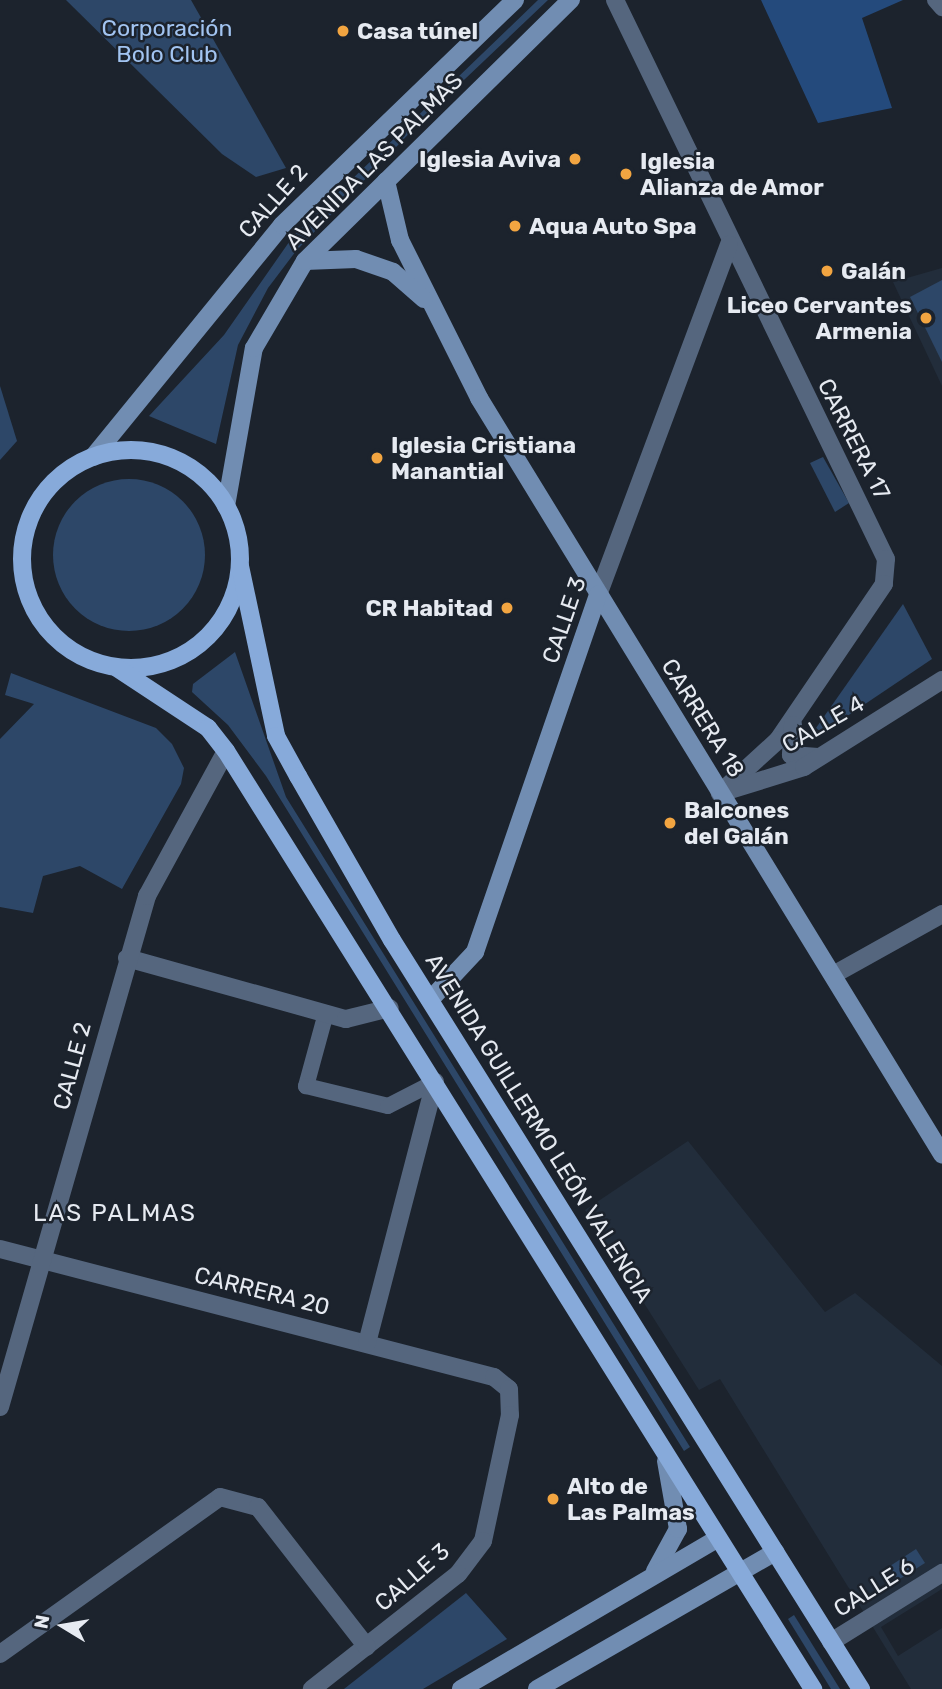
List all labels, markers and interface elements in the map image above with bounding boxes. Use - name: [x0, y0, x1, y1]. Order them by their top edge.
- park label: Corporación Bolo Club: [102, 14, 232, 68]
- place label: Casa túnel: [357, 17, 478, 45]
- marker: Casa túnel: [335, 23, 351, 39]
- street label: AVENIDA LAS PALMAS: [279, 66, 469, 256]
- place label: Iglesia Aviva: [418, 145, 561, 173]
- place label: Iglesia Alianza de Amor: [640, 147, 824, 201]
- marker: Iglesia Aviva: [567, 151, 583, 167]
- street label: CALLE 2: [233, 158, 313, 244]
- marker: Iglesia Alianza de Amor: [618, 166, 634, 182]
- place label: Aqua Auto Spa: [529, 212, 697, 240]
- marker: Aqua Auto Spa: [507, 218, 523, 234]
- place label: Galán: [841, 257, 906, 285]
- marker: Galán: [819, 263, 835, 279]
- place label: Liceo Cervantes Armenia: [727, 291, 912, 345]
- marker: Liceo Cervantes Armenia: [918, 310, 934, 326]
- street label: CARRERA 17: [812, 374, 896, 504]
- place label: Iglesia Cristiana Manantial: [391, 431, 576, 485]
- marker: Iglesia Cristiana Manantial: [369, 450, 385, 466]
- street label: CALLE 3: [536, 573, 592, 667]
- place label: CR Habitad: [365, 594, 493, 622]
- marker: CR Habitad: [499, 600, 515, 616]
- street label: CARRERA 18: [655, 653, 751, 783]
- street label: CALLE 4: [777, 689, 869, 759]
- place label: Balcones del Galán: [684, 796, 789, 850]
- marker: Balcones del Galán: [662, 815, 678, 831]
- street label: AVENIDA GUILLERMO LEÓN VALENCIA: [419, 948, 659, 1308]
- street label: CALLE 2: [47, 1019, 97, 1113]
- district label: LAS PALMAS: [34, 1200, 196, 1228]
- street label: CARRERA 20: [191, 1261, 333, 1321]
- place label: Alto de Las Palmas: [567, 1472, 695, 1526]
- marker: Alto de Las Palmas: [545, 1491, 561, 1507]
- street label: CALLE 3: [369, 1537, 455, 1617]
- street label: CALLE 6: [829, 1551, 919, 1623]
- north arrow: [28, 1591, 98, 1661]
- text: N: [29, 1613, 54, 1631]

